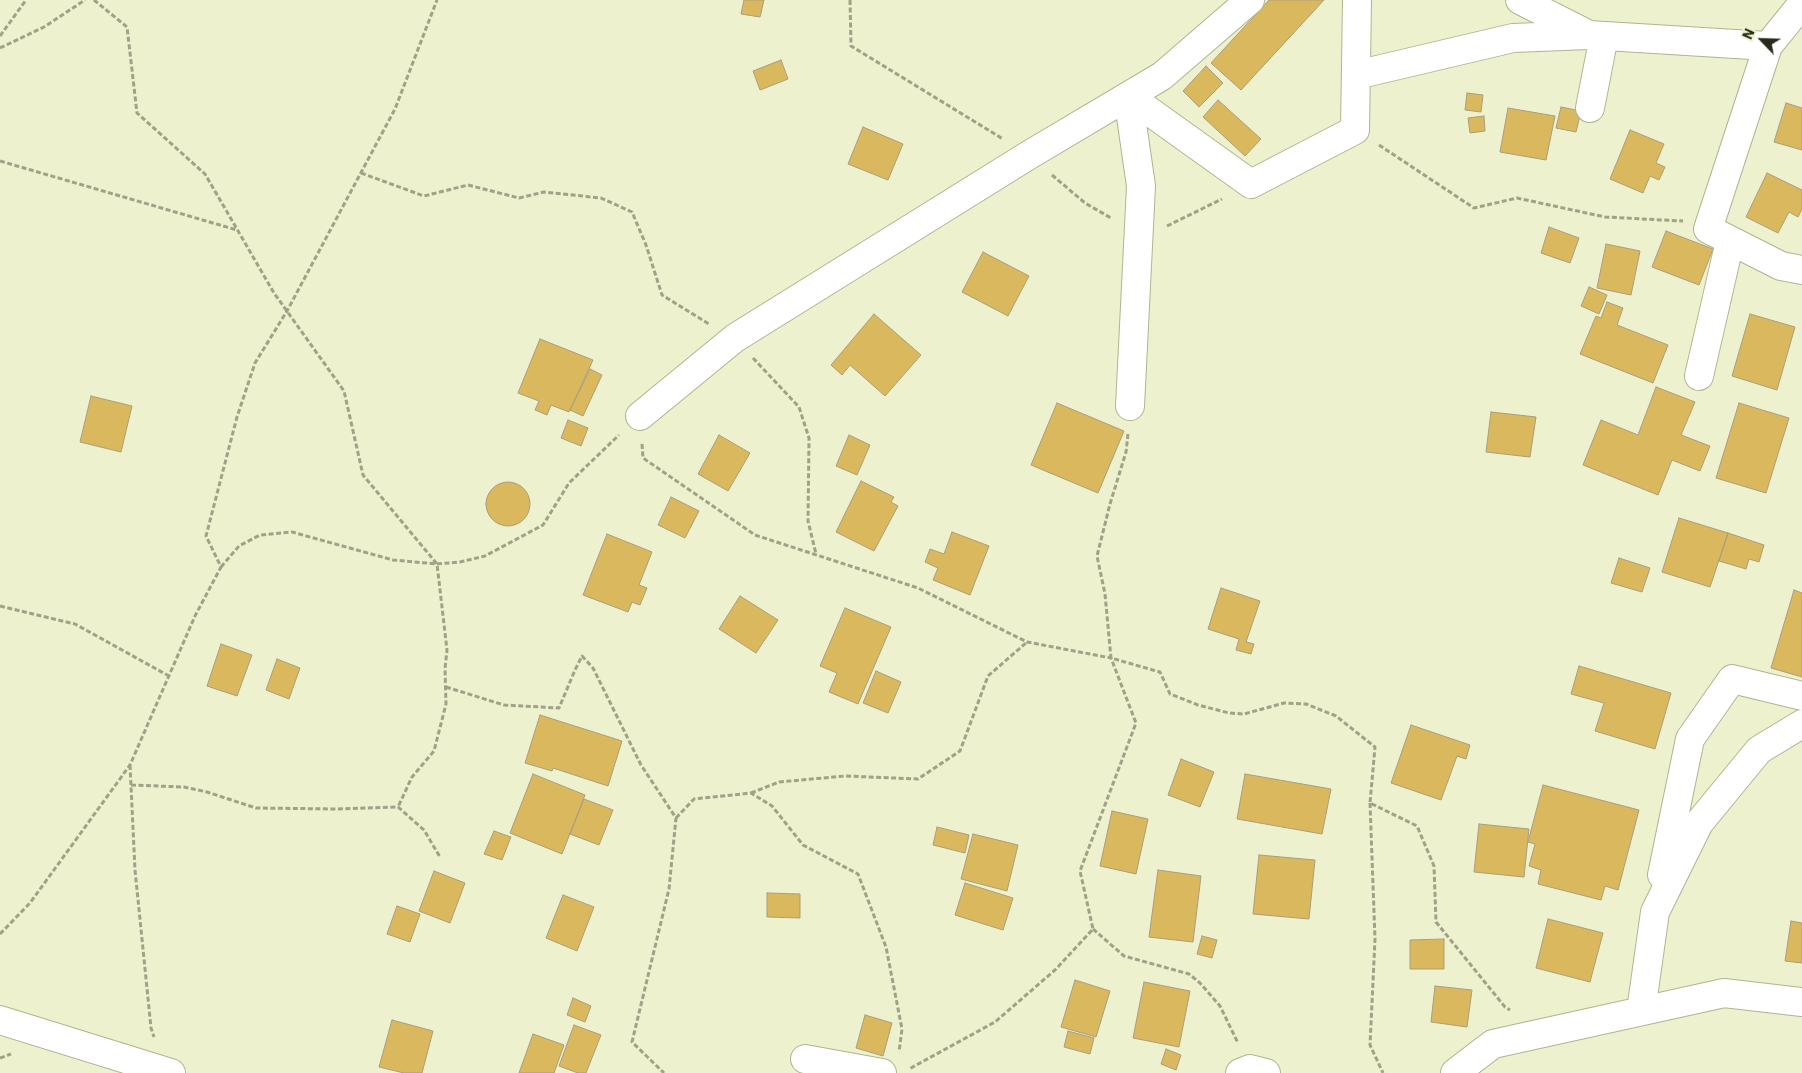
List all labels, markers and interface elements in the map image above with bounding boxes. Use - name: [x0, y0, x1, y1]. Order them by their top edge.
- north arrow: [1737, 15, 1787, 65]
- text: N: [1738, 26, 1759, 42]

